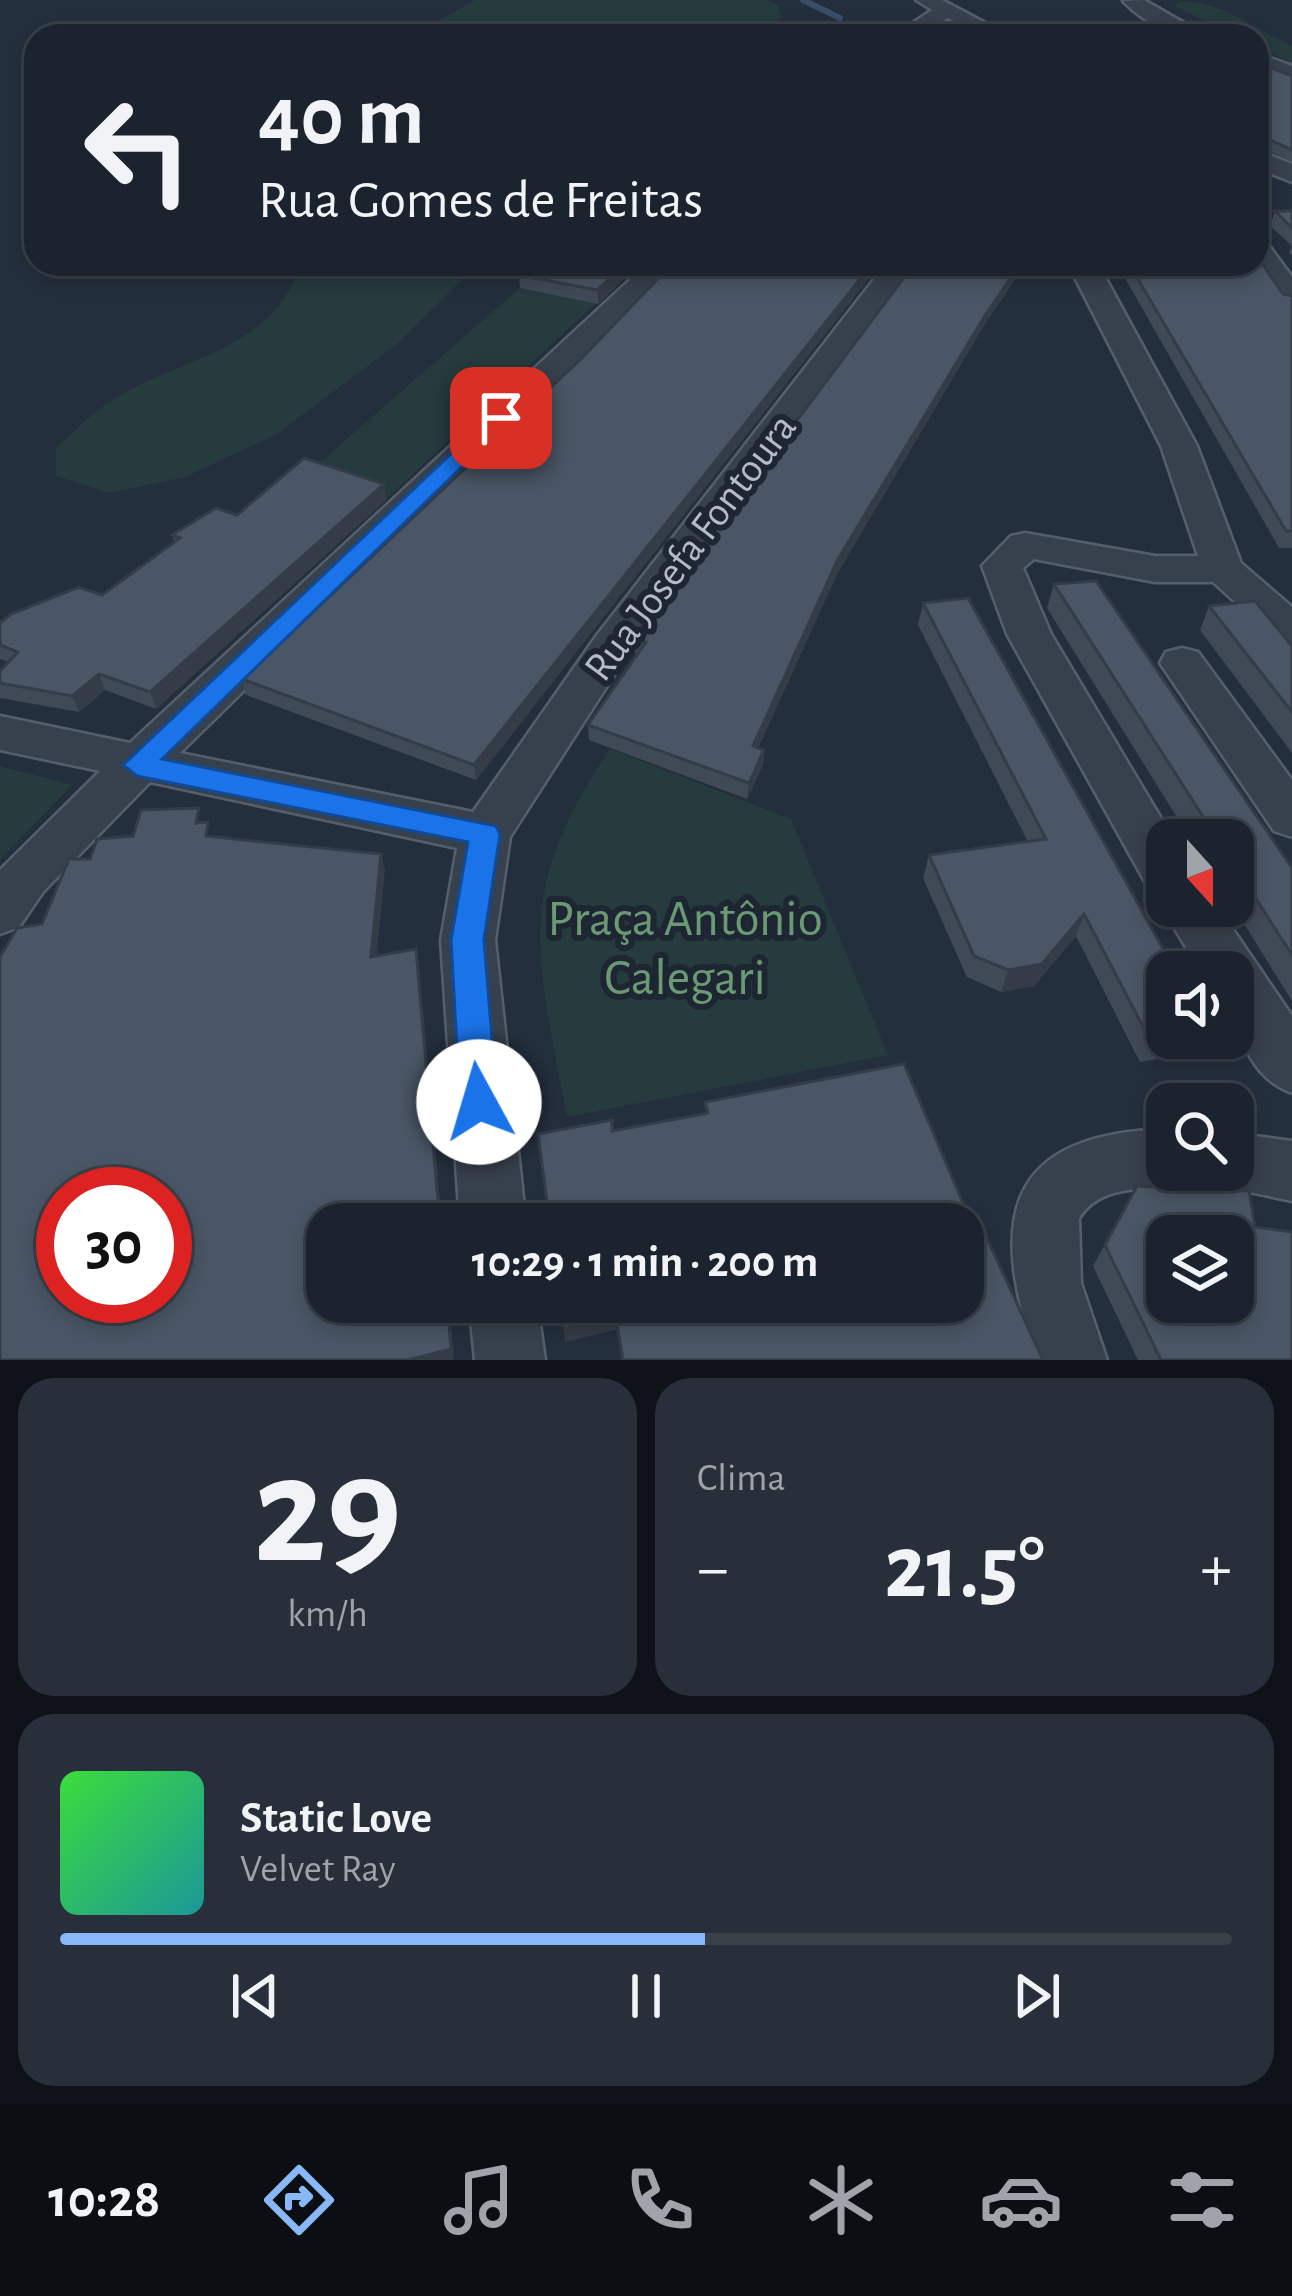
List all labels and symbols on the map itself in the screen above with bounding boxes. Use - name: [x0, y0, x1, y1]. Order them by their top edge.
- pin: [450, 367, 552, 469]
- street label: Rua Josefa Fontoura: [577, 406, 804, 688]
- north arrow: [1146, 819, 1254, 927]
- park label: Praça Antônio Calegari: [547, 894, 823, 1004]
- position arrow: [416, 1039, 542, 1165]
- speed limit sign: 30: [36, 1167, 192, 1323]

